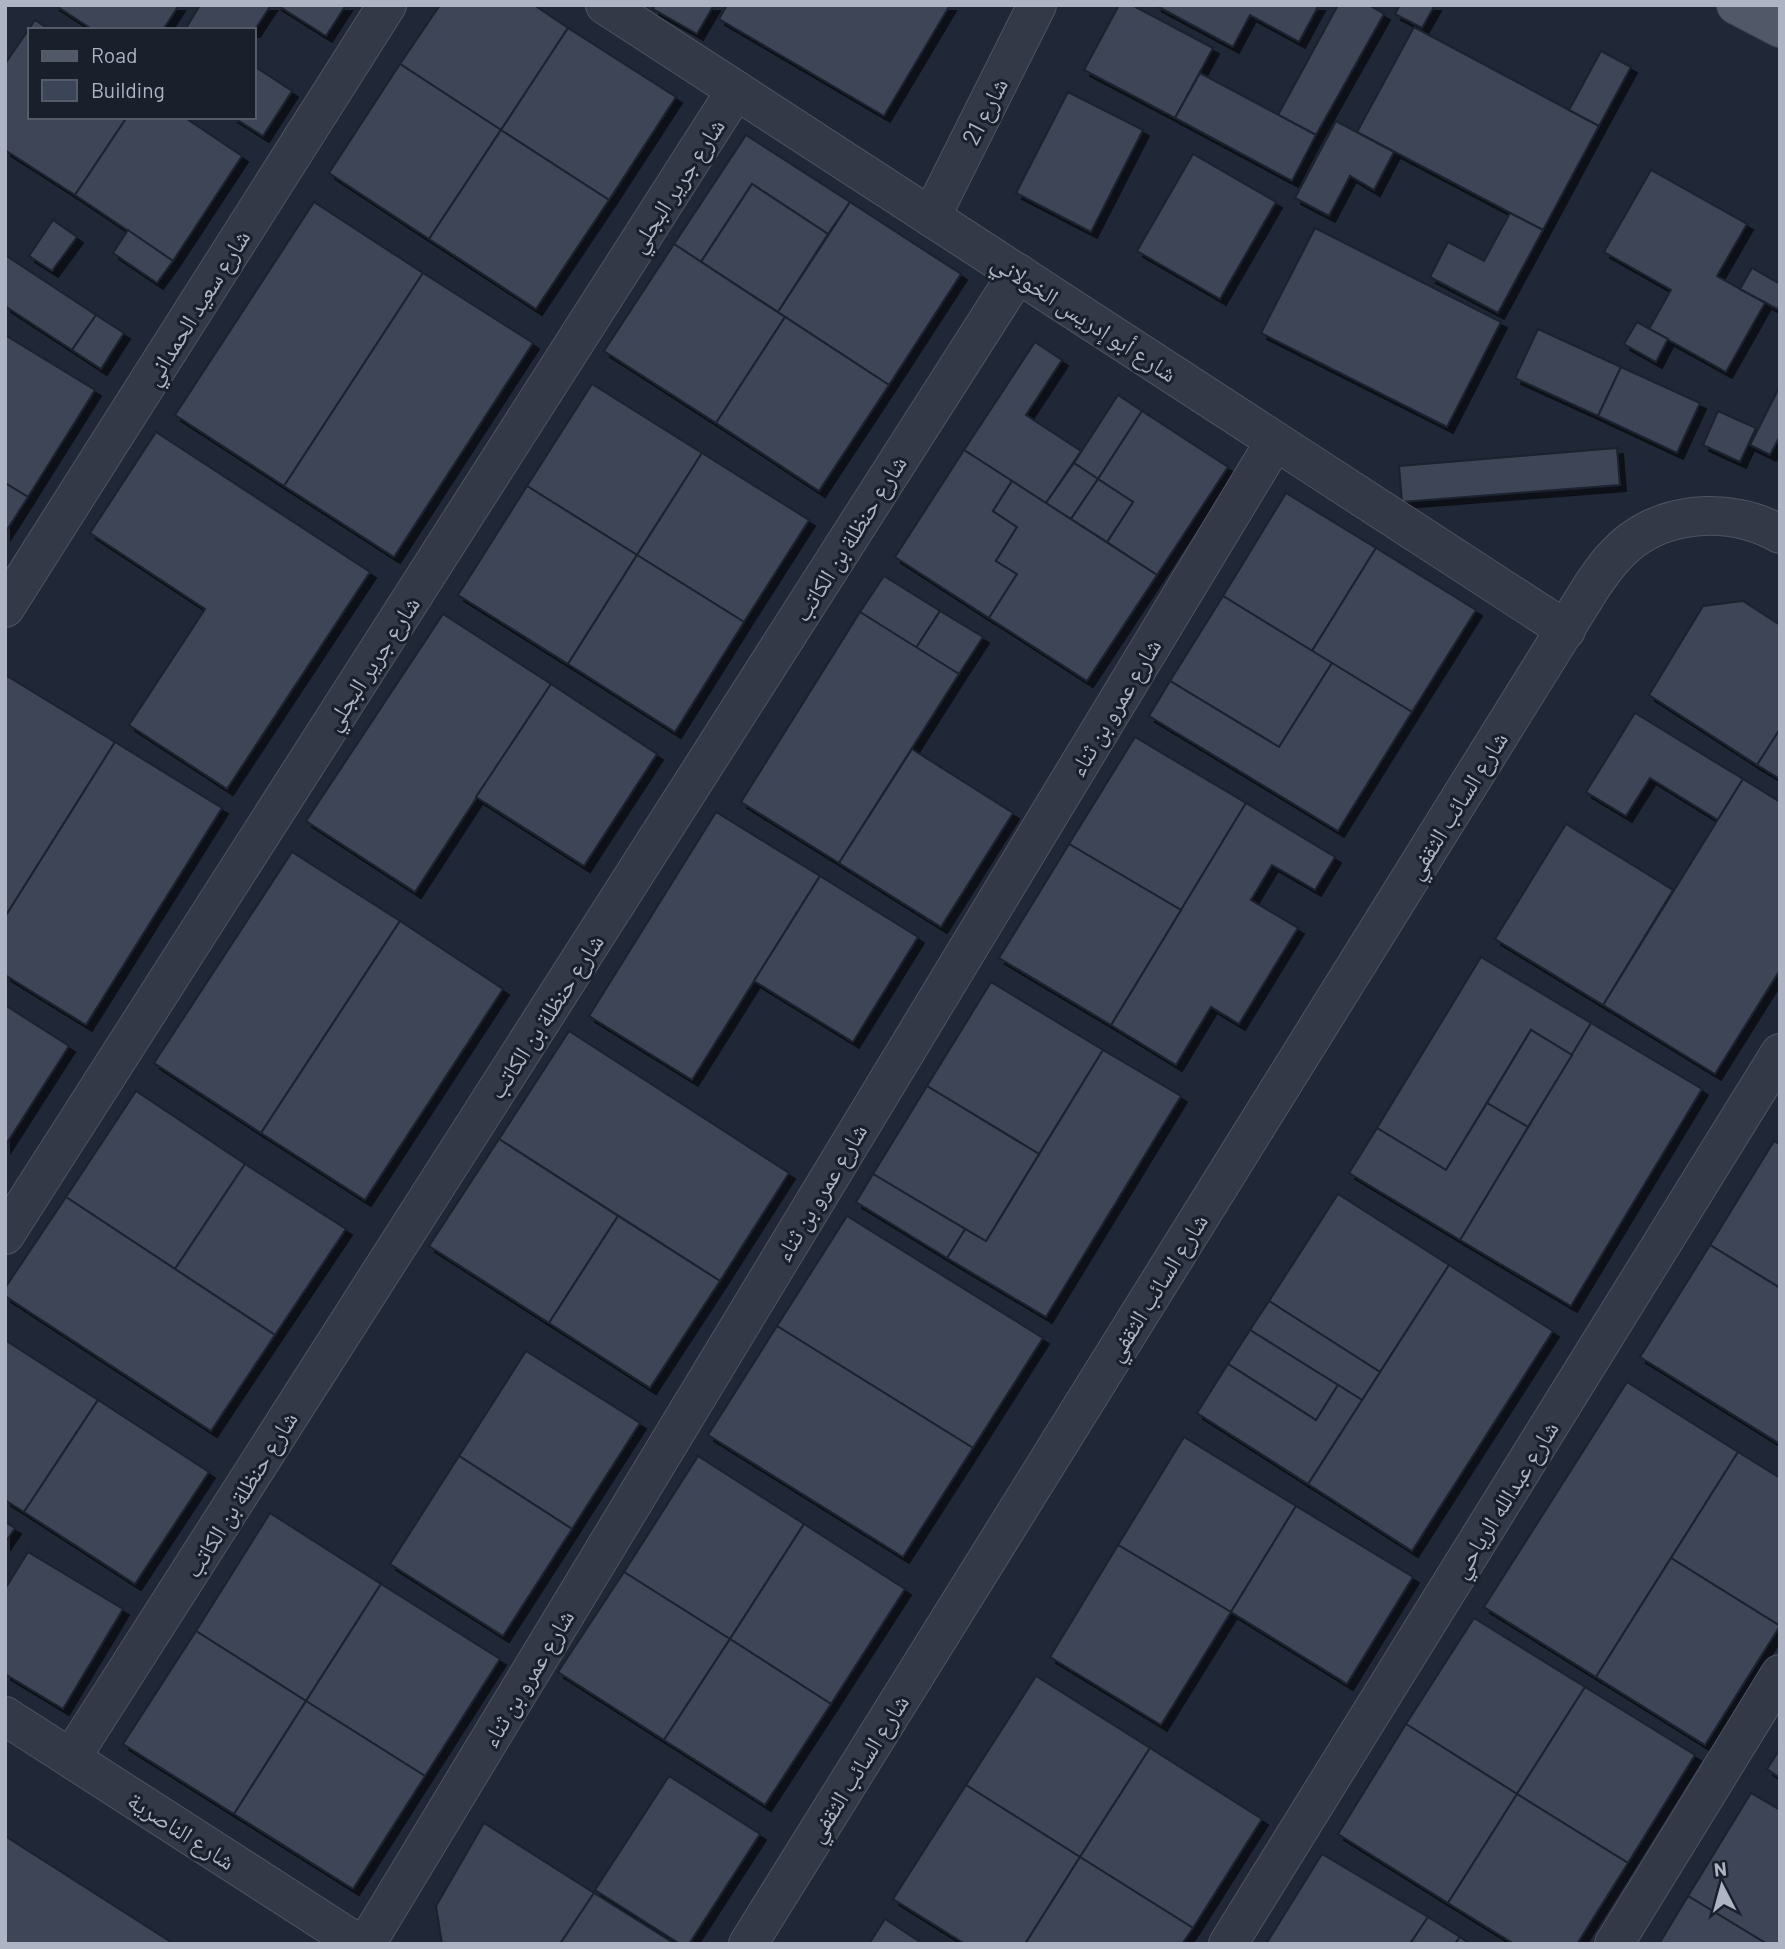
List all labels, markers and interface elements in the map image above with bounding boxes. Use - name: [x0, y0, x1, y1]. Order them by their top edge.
- legend: [28, 28, 256, 119]
- text: Road: [91, 42, 137, 67]
- street label: شارع 21: [955, 73, 1015, 150]
- text: Building: [91, 77, 165, 102]
- street label: شارع جرير البجلي: [622, 112, 735, 261]
- street label: شارع سعيد الحمداني: [137, 224, 261, 393]
- street label: شارع أبو إدريس الخولاني: [984, 246, 1183, 393]
- street label: شارع حنظلة بن الكاتب: [786, 450, 913, 628]
- street label: شارع جرير البجلي: [317, 590, 430, 739]
- street label: شارع عمرو بن ثناء: [1062, 633, 1168, 782]
- street label: شارع السائب الثقفي: [1399, 726, 1518, 887]
- street label: شارع حنظلة بن الكاتب: [481, 928, 611, 1105]
- street label: شارع عمرو بن ثناء: [768, 1118, 874, 1267]
- street label: شارع السائب الثقفي: [1099, 1208, 1218, 1369]
- street label: شارع حنظلة بن الكاتب: [177, 1406, 304, 1584]
- street label: شارع عبدالله الرياحي: [1444, 1415, 1569, 1586]
- street label: شارع عمرو بن ثناء: [475, 1604, 581, 1753]
- street label: شارع السائب الثقفي: [800, 1689, 919, 1850]
- street label: شارع الناصرية: [122, 1785, 241, 1877]
- north arrow: [1687, 1851, 1757, 1921]
- text: N: [1713, 1856, 1728, 1881]

